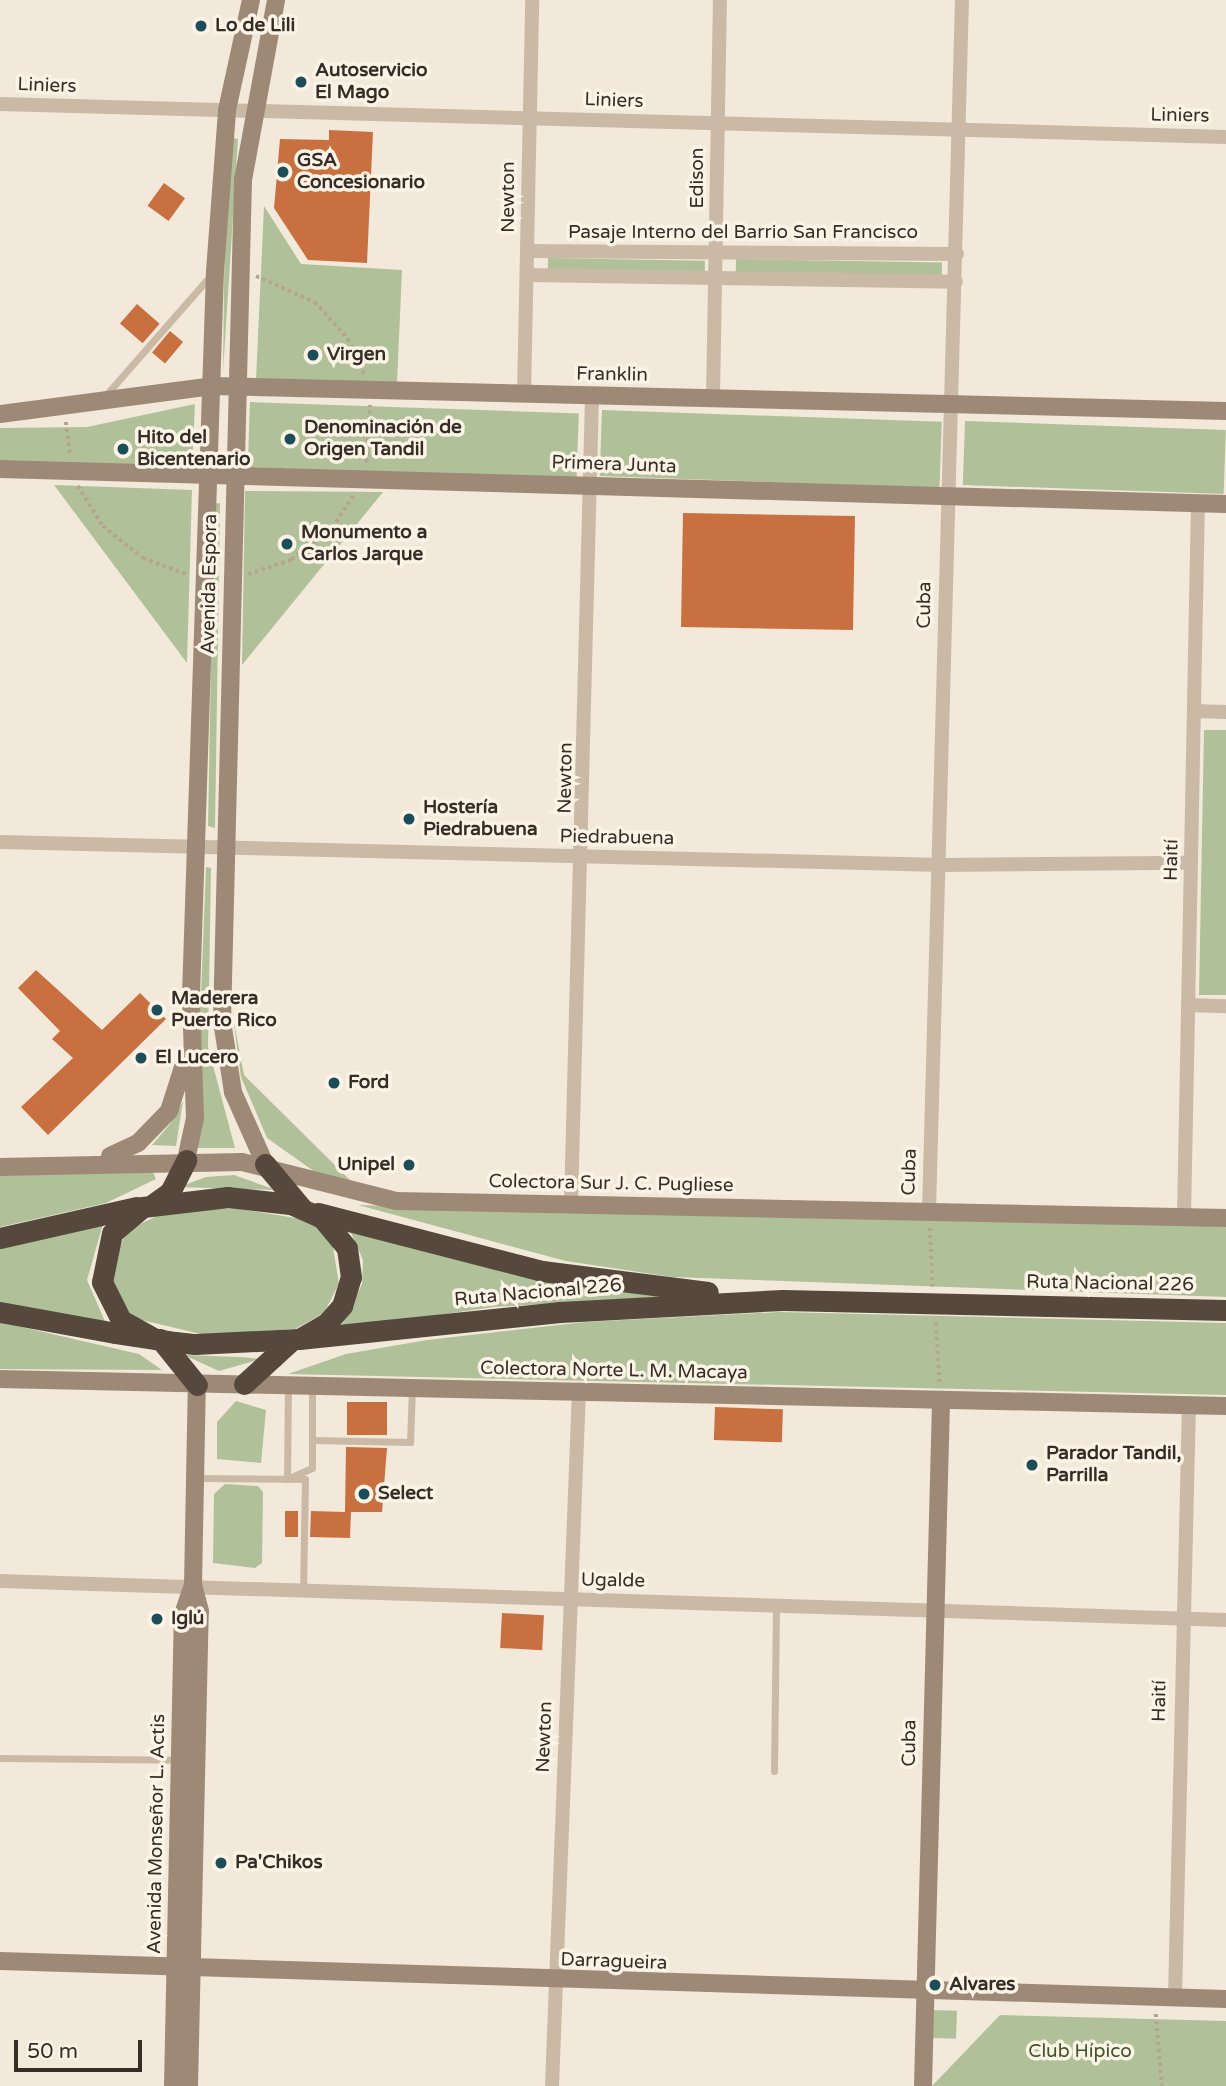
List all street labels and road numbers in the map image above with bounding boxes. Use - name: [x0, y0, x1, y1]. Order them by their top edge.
- street label: Liniers: [17, 74, 77, 98]
- street label: Liniers: [584, 89, 644, 113]
- street label: Liniers: [1150, 104, 1210, 128]
- street label: Edison: [687, 148, 709, 208]
- street label: Newton: [498, 161, 520, 233]
- street label: Pasaje Interno del Barrio San Francisco: [568, 222, 918, 244]
- street label: Franklin: [576, 363, 648, 387]
- street label: Primera Junta: [551, 451, 677, 479]
- street label: Avenida Espora: [197, 513, 223, 655]
- street label: Cuba: [913, 581, 937, 629]
- street label: Newton: [554, 742, 578, 814]
- street label: Piedrabuena: [560, 826, 674, 850]
- street label: Haití: [1160, 839, 1184, 881]
- street label: Cuba: [898, 1148, 922, 1196]
- street label: Colectora Sur J. C. Pugliese: [488, 1170, 734, 1198]
- street label: Ruta Nacional 226: [1026, 1271, 1194, 1297]
- street label: Ruta Nacional 226: [453, 1274, 623, 1312]
- street label: Colectora Norte L. M. Macaya: [480, 1357, 748, 1385]
- street label: Ugalde: [581, 1569, 645, 1593]
- street label: Haití: [1148, 1680, 1172, 1722]
- street label: Newton: [532, 1701, 558, 1773]
- street label: Avenida Monseñor L. Actis: [144, 1714, 170, 1954]
- street label: Cuba: [898, 1719, 922, 1767]
- street label: Darragueira: [560, 1949, 668, 1975]

